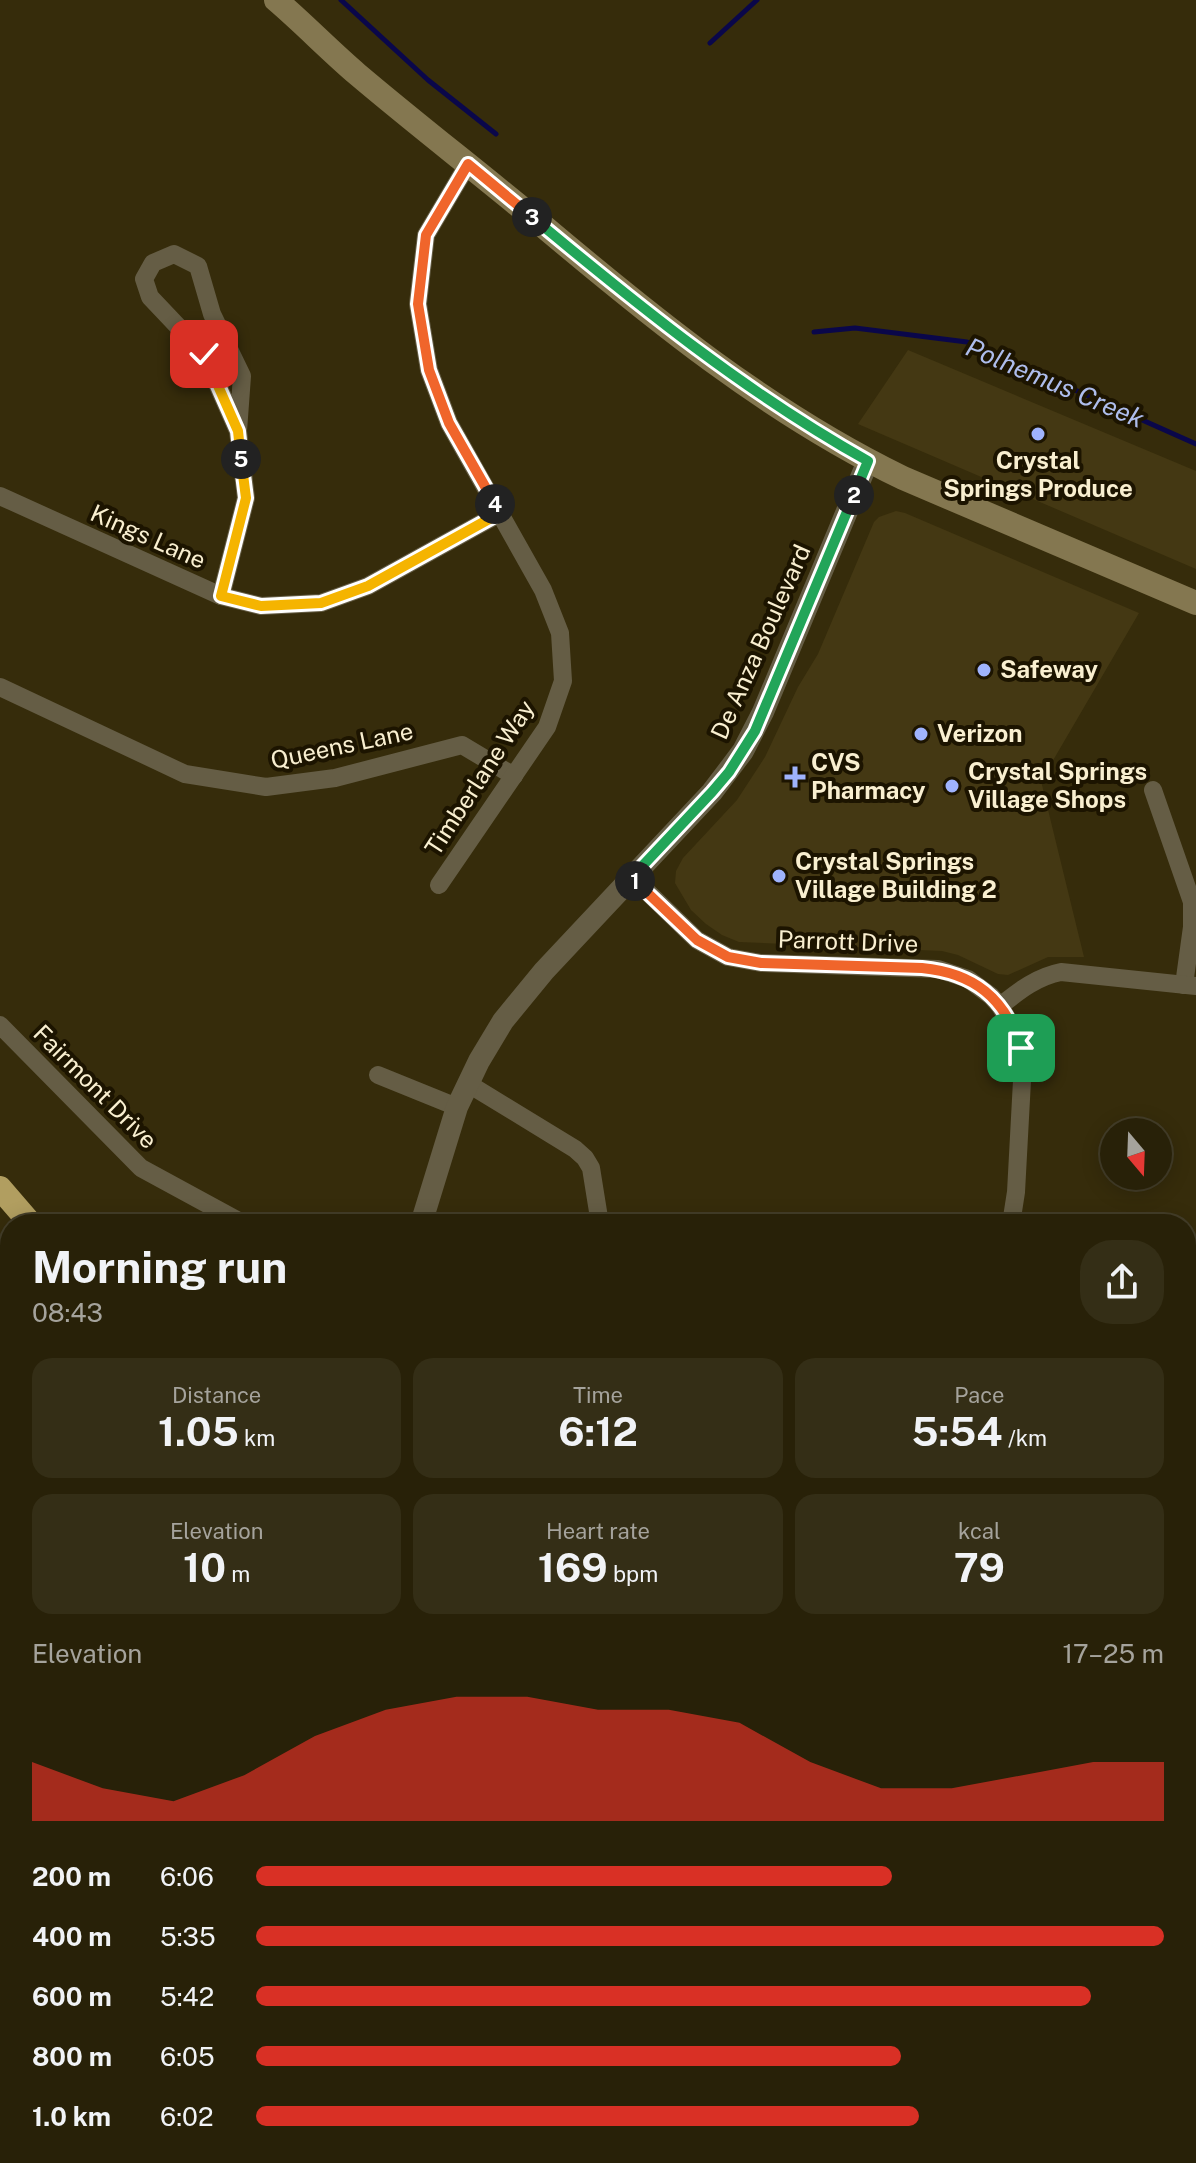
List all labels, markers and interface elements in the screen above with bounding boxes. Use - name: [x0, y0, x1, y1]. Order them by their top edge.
- pin: 3: [512, 197, 552, 237]
- text: 3: [525, 204, 539, 230]
- pin: [170, 320, 238, 388]
- water label: Polhemus Creek: [961, 331, 1149, 434]
- icon: check: [182, 332, 226, 376]
- marker: Crystal Springs Produce: [1029, 425, 1047, 443]
- pin: 5: [221, 439, 261, 479]
- text: 5: [234, 446, 248, 472]
- place label: Crystal Springs Produce: [943, 446, 1133, 502]
- pin: 2: [834, 475, 874, 515]
- text: 2: [847, 482, 861, 508]
- pin: 4: [475, 484, 515, 524]
- text: 4: [488, 491, 502, 517]
- street label: Kings Lane: [87, 498, 210, 574]
- street label: De Anza Boulevard: [705, 540, 816, 743]
- place label: Safeway: [1000, 655, 1098, 683]
- marker: Safeway: [975, 661, 993, 679]
- street label: Timberlane Way: [419, 695, 540, 860]
- street label: Queens Lane: [268, 716, 416, 774]
- place label: Verizon: [937, 719, 1022, 747]
- marker: Verizon: [912, 725, 930, 743]
- place label: CVS Pharmacy: [811, 748, 926, 804]
- place label: Crystal Springs Village Shops: [968, 757, 1147, 813]
- marker: CVS Pharmacy: [786, 768, 804, 786]
- marker: Crystal Springs Village Shops: [943, 777, 961, 795]
- place label: Crystal Springs Village Building 2: [795, 847, 997, 903]
- pin: 1: [615, 861, 655, 901]
- marker: Crystal Springs Village Building 2: [770, 867, 788, 885]
- text: 1: [630, 868, 640, 894]
- street label: Parrott Drive: [777, 925, 919, 957]
- pin: [987, 1014, 1055, 1082]
- street label: Fairmont Drive: [28, 1019, 163, 1154]
- icon: arrive: [999, 1026, 1043, 1070]
- north arrow: [1100, 1118, 1172, 1190]
- map controls: [1100, 1118, 1172, 1190]
- button: share: [1080, 1240, 1164, 1324]
- text: Morning run: [32, 1241, 287, 1293]
- text: 08:43: [32, 1297, 103, 1328]
- text: Distance: [172, 1382, 261, 1408]
- text: Time: [573, 1382, 623, 1408]
- text: Pace: [954, 1382, 1004, 1408]
- text: 1.05: [158, 1408, 239, 1455]
- text: 6:12: [558, 1408, 638, 1455]
- text: 5:54: [912, 1408, 1003, 1455]
- text: km: [239, 1425, 275, 1451]
- text: /km: [1003, 1425, 1047, 1451]
- text: Elevation: [170, 1518, 263, 1544]
- text: Heart rate: [546, 1518, 650, 1544]
- text: kcal: [958, 1518, 1001, 1544]
- text: 10: [183, 1544, 226, 1591]
- text: 169: [538, 1544, 608, 1591]
- text: 79: [954, 1544, 1005, 1591]
- text: m: [226, 1561, 250, 1587]
- text: bpm: [608, 1561, 658, 1587]
- text: Elevation: [32, 1638, 142, 1669]
- text: 17–25 m: [1062, 1638, 1164, 1669]
- text: 200 m: [32, 1861, 111, 1892]
- text: 6:06: [160, 1861, 214, 1892]
- text: 400 m: [32, 1921, 112, 1952]
- text: 5:35: [160, 1921, 216, 1952]
- text: 600 m: [32, 1981, 112, 2012]
- text: 5:42: [160, 1981, 214, 2012]
- text: 800 m: [32, 2041, 112, 2072]
- text: 6:05: [160, 2041, 215, 2072]
- text: 1.0 km: [32, 2101, 111, 2132]
- text: 6:02: [160, 2101, 213, 2132]

